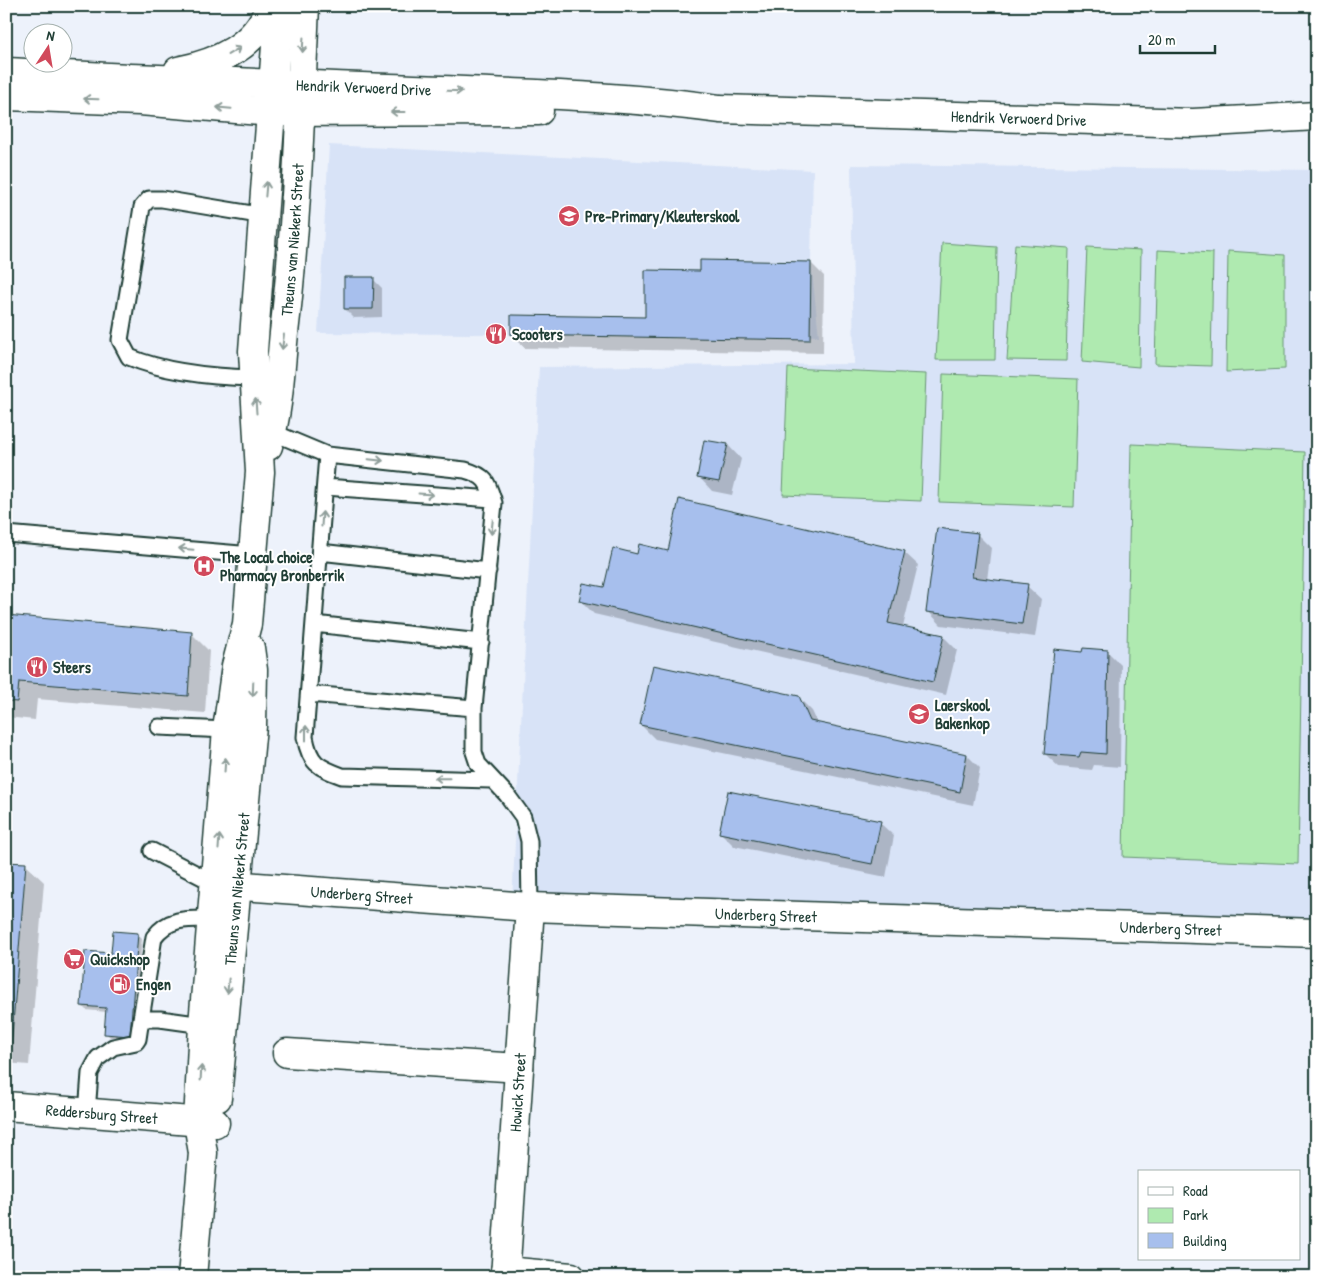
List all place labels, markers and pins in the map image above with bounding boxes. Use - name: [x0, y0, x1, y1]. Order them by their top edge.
- school or university icon: Pre-Primary/Kleuterskool: [557, 204, 581, 228]
- place label: Pre-Primary/Kleuterskool: [585, 205, 740, 228]
- restaurant icon: Scooters: [484, 322, 508, 346]
- place label: Scooters: [512, 323, 563, 345]
- place label: The Local choice Pharmacy Bronberrik: [219, 546, 344, 587]
- hospital icon: The Local choice Pharmacy Bronberrik: [192, 554, 216, 578]
- restaurant icon: Steers: [25, 655, 49, 679]
- place label: Steers: [53, 656, 92, 678]
- place label: Laerskool Bakenkop: [935, 694, 990, 735]
- school or university icon: Laerskool Bakenkop: [907, 702, 931, 726]
- supermarket icon: Quickshop: [62, 947, 86, 971]
- place label: Quickshop: [90, 948, 150, 971]
- fuel station icon: Engen: [108, 972, 132, 996]
- place label: Engen: [136, 973, 171, 996]

